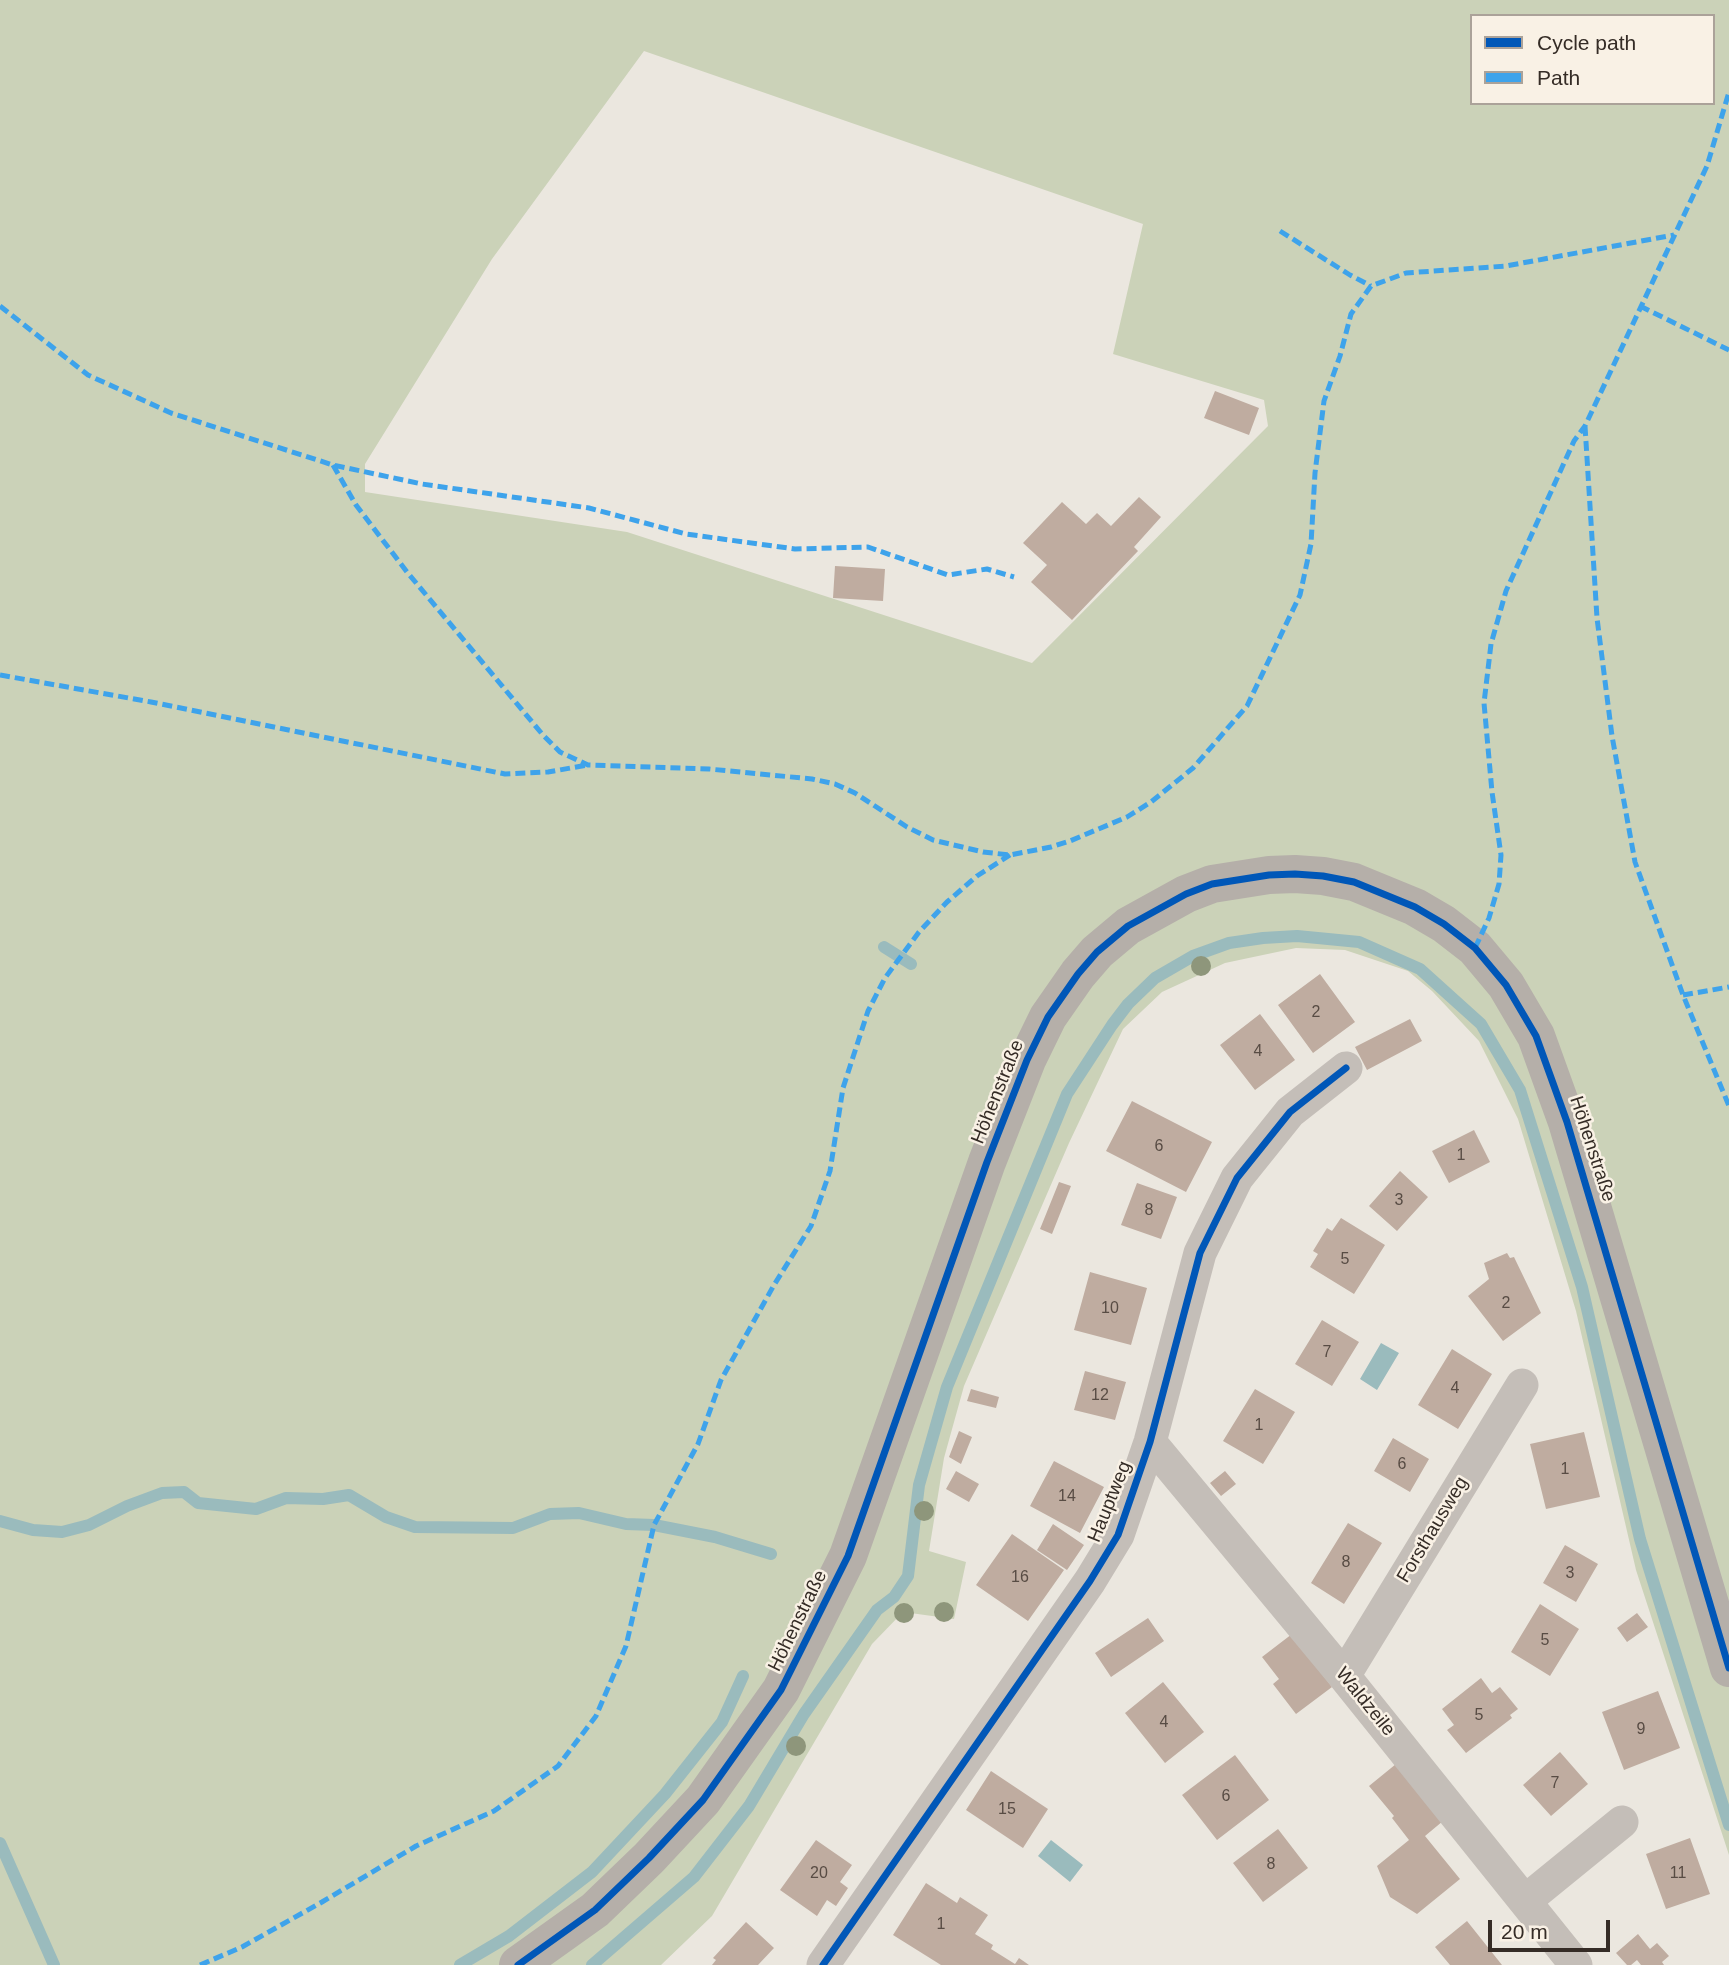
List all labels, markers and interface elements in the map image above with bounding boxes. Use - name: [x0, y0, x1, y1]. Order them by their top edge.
- legend: [1470, 14, 1715, 105]
- text: Cycle path: [1537, 31, 1636, 54]
- text: Path: [1537, 66, 1580, 89]
- house number: 2: [1312, 1003, 1320, 1023]
- street label: Höhenstraße: [967, 1037, 1029, 1147]
- house number: 4: [1254, 1042, 1262, 1062]
- street label: Höhenstraße: [1564, 1093, 1620, 1205]
- house number: 6: [1155, 1137, 1163, 1157]
- house number: 1: [1457, 1146, 1465, 1166]
- house number: 3: [1395, 1191, 1403, 1211]
- house number: 8: [1145, 1201, 1153, 1221]
- house number: 5: [1341, 1250, 1349, 1270]
- house number: 2: [1502, 1294, 1510, 1314]
- house number: 10: [1101, 1299, 1119, 1319]
- house number: 7: [1323, 1343, 1331, 1363]
- house number: 4: [1451, 1379, 1459, 1399]
- house number: 12: [1091, 1386, 1109, 1406]
- house number: 1: [1255, 1416, 1263, 1436]
- house number: 6: [1398, 1455, 1406, 1475]
- street label: Hauptweg: [1083, 1458, 1137, 1546]
- house number: 1: [1561, 1460, 1569, 1480]
- street label: Forsthausweg: [1392, 1473, 1474, 1587]
- house number: 14: [1058, 1487, 1076, 1507]
- house number: 8: [1342, 1553, 1350, 1573]
- house number: 3: [1566, 1564, 1574, 1584]
- street label: Höhenstraße: [764, 1567, 832, 1675]
- house number: 16: [1011, 1568, 1029, 1588]
- house number: 5: [1541, 1631, 1549, 1651]
- street label: Waldzeile: [1330, 1663, 1400, 1741]
- house number: 5: [1475, 1706, 1483, 1726]
- house number: 4: [1160, 1713, 1168, 1733]
- house number: 9: [1637, 1720, 1645, 1740]
- house number: 7: [1551, 1774, 1559, 1794]
- house number: 6: [1222, 1787, 1230, 1807]
- house number: 15: [998, 1800, 1016, 1820]
- house number: 8: [1267, 1855, 1275, 1875]
- house number: 20: [810, 1864, 828, 1884]
- house number: 11: [1670, 1864, 1686, 1884]
- scale bar: [1491, 1906, 1614, 1950]
- house number: 1: [937, 1915, 945, 1935]
- text: 20 m: [1501, 1920, 1548, 1943]

